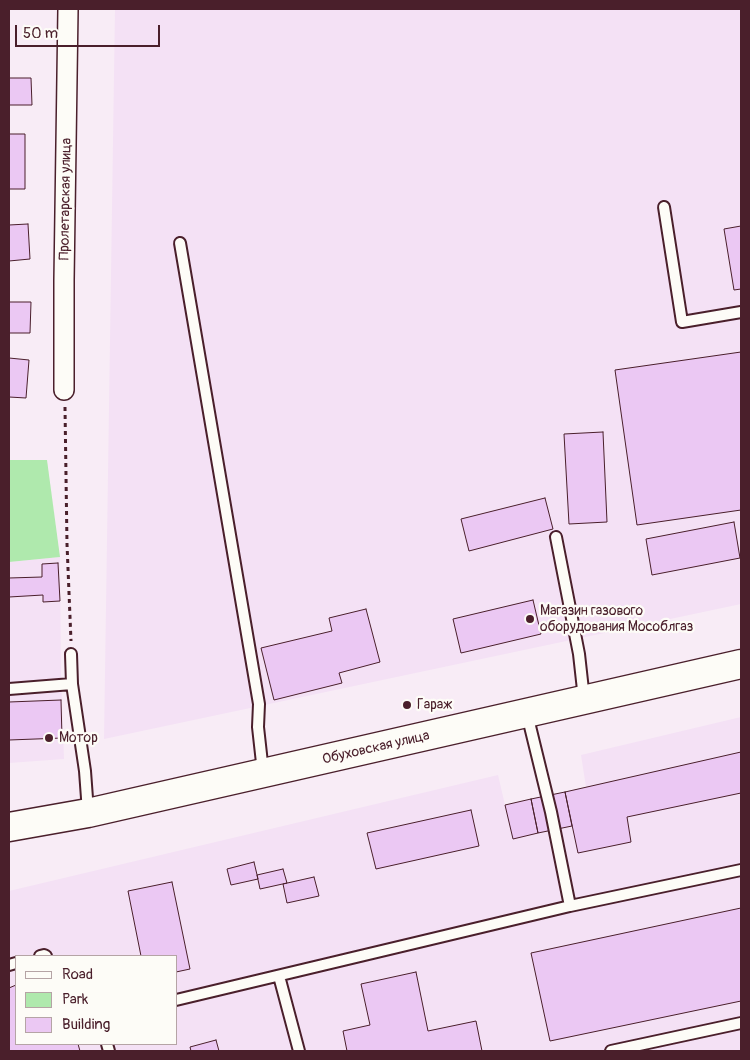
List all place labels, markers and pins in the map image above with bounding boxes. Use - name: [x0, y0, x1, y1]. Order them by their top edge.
- place label: Магазин газового оборудования Мособлгаз: [540, 603, 693, 636]
- marker: Магазин газового оборудования Мособлгаз: [524, 613, 536, 625]
- place label: Гараж: [417, 697, 452, 713]
- marker: Гараж: [401, 699, 413, 711]
- place label: Мотор: [59, 730, 98, 746]
- marker: Мотор: [43, 732, 55, 744]

